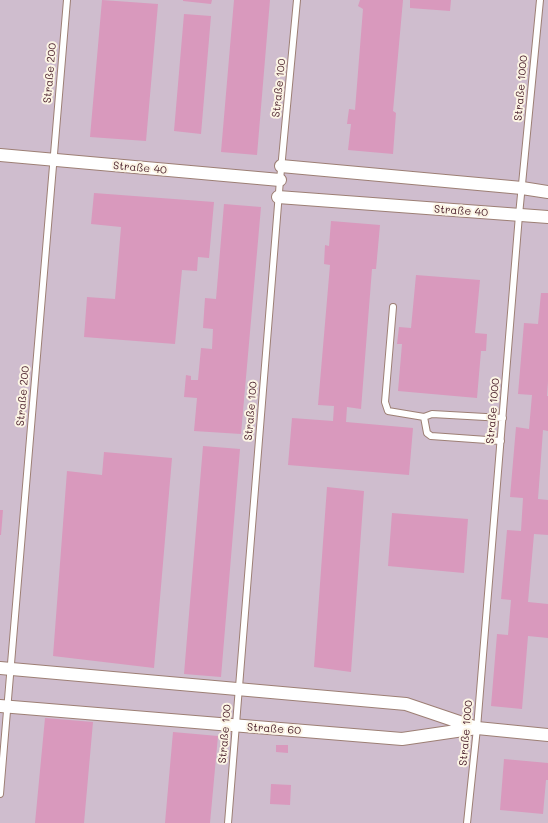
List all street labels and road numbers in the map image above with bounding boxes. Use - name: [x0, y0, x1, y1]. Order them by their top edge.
- street label: Straße 200: [41, 42, 59, 104]
- street label: Straße 1000: [512, 55, 530, 121]
- street label: Straße 100: [269, 58, 289, 118]
- street label: Straße 40: [113, 159, 167, 177]
- street label: Straße 40: [434, 203, 488, 219]
- street label: Straße 200: [14, 365, 32, 427]
- street label: Straße 1000: [484, 378, 502, 444]
- street label: Straße 100: [242, 381, 260, 441]
- street label: Straße 1000: [457, 700, 475, 766]
- street label: Straße 100: [216, 704, 234, 764]
- street label: Straße 60: [247, 721, 301, 737]

